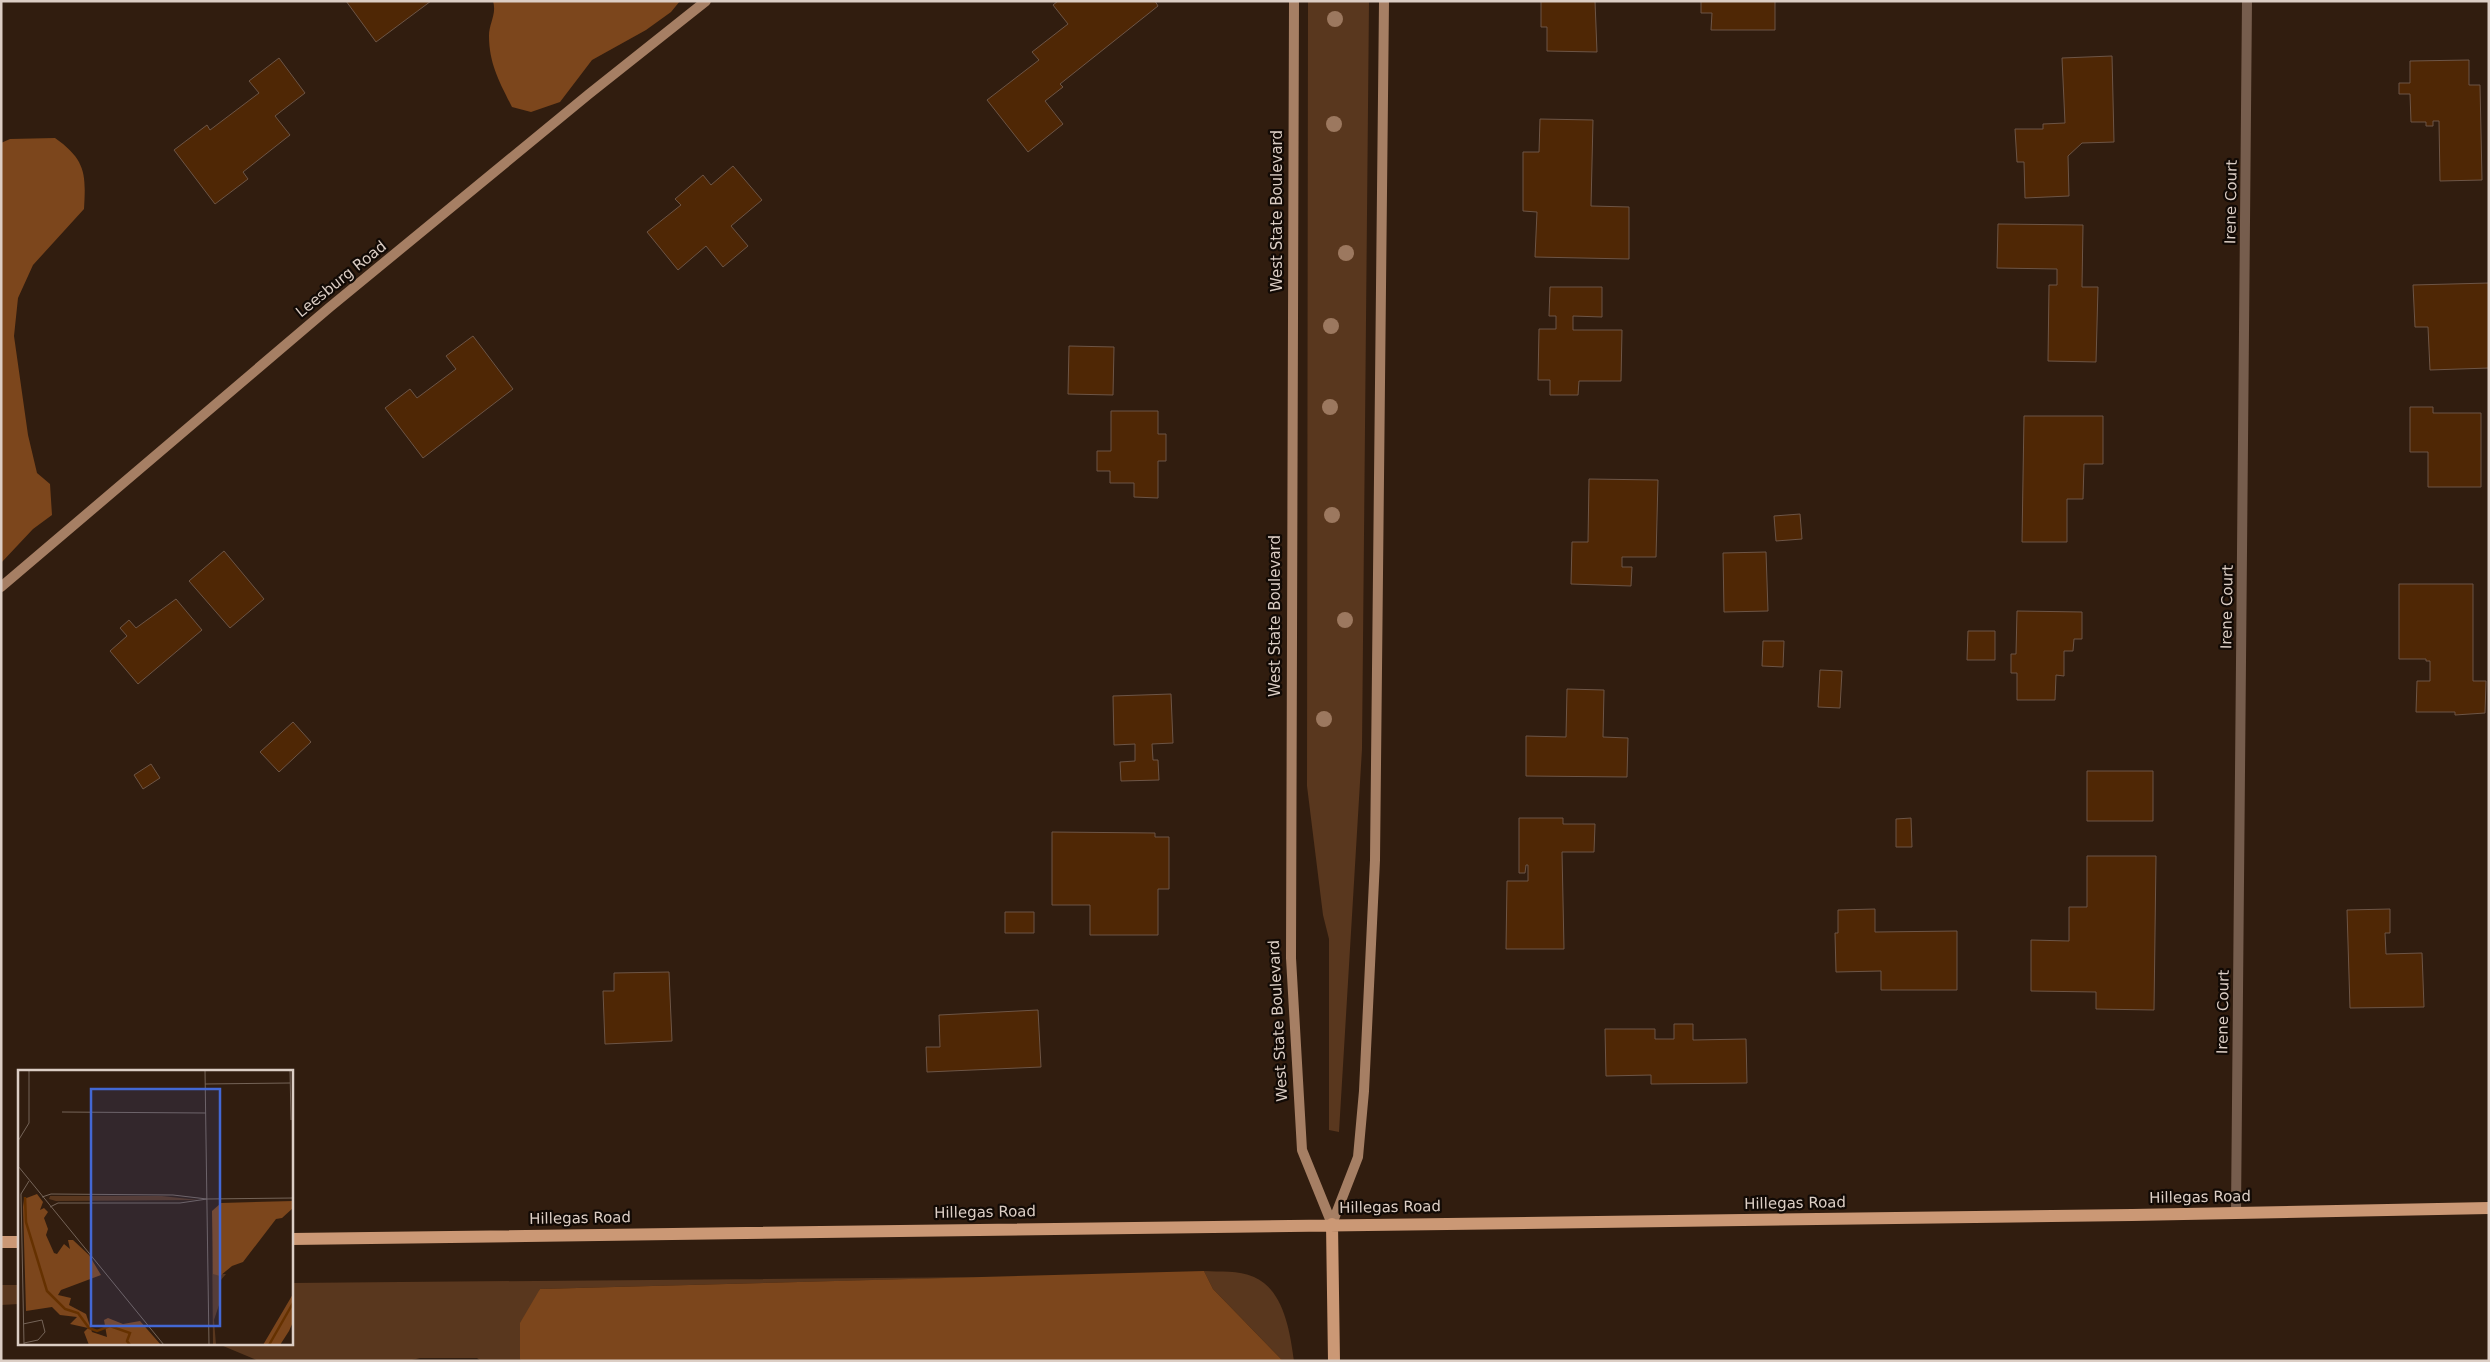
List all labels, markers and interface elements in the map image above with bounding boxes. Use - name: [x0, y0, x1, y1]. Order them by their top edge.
- street label: West State Boulevard: [1268, 130, 1286, 292]
- street label: Irene Court: [2221, 160, 2241, 244]
- street label: Leesburg Road: [292, 237, 390, 321]
- street label: West State Boulevard: [1266, 535, 1284, 697]
- street label: Irene Court: [2217, 565, 2237, 649]
- street label: West State Boulevard: [1265, 940, 1291, 1102]
- street label: Irene Court: [2213, 970, 2233, 1054]
- inset map: [18, 1070, 292, 1344]
- street label: Hillegas Road: [2149, 1187, 2251, 1207]
- street label: Hillegas Road: [1744, 1193, 1846, 1213]
- street label: Hillegas Road: [1339, 1197, 1441, 1217]
- street label: Hillegas Road: [934, 1202, 1036, 1222]
- street label: Hillegas Road: [529, 1208, 631, 1228]

